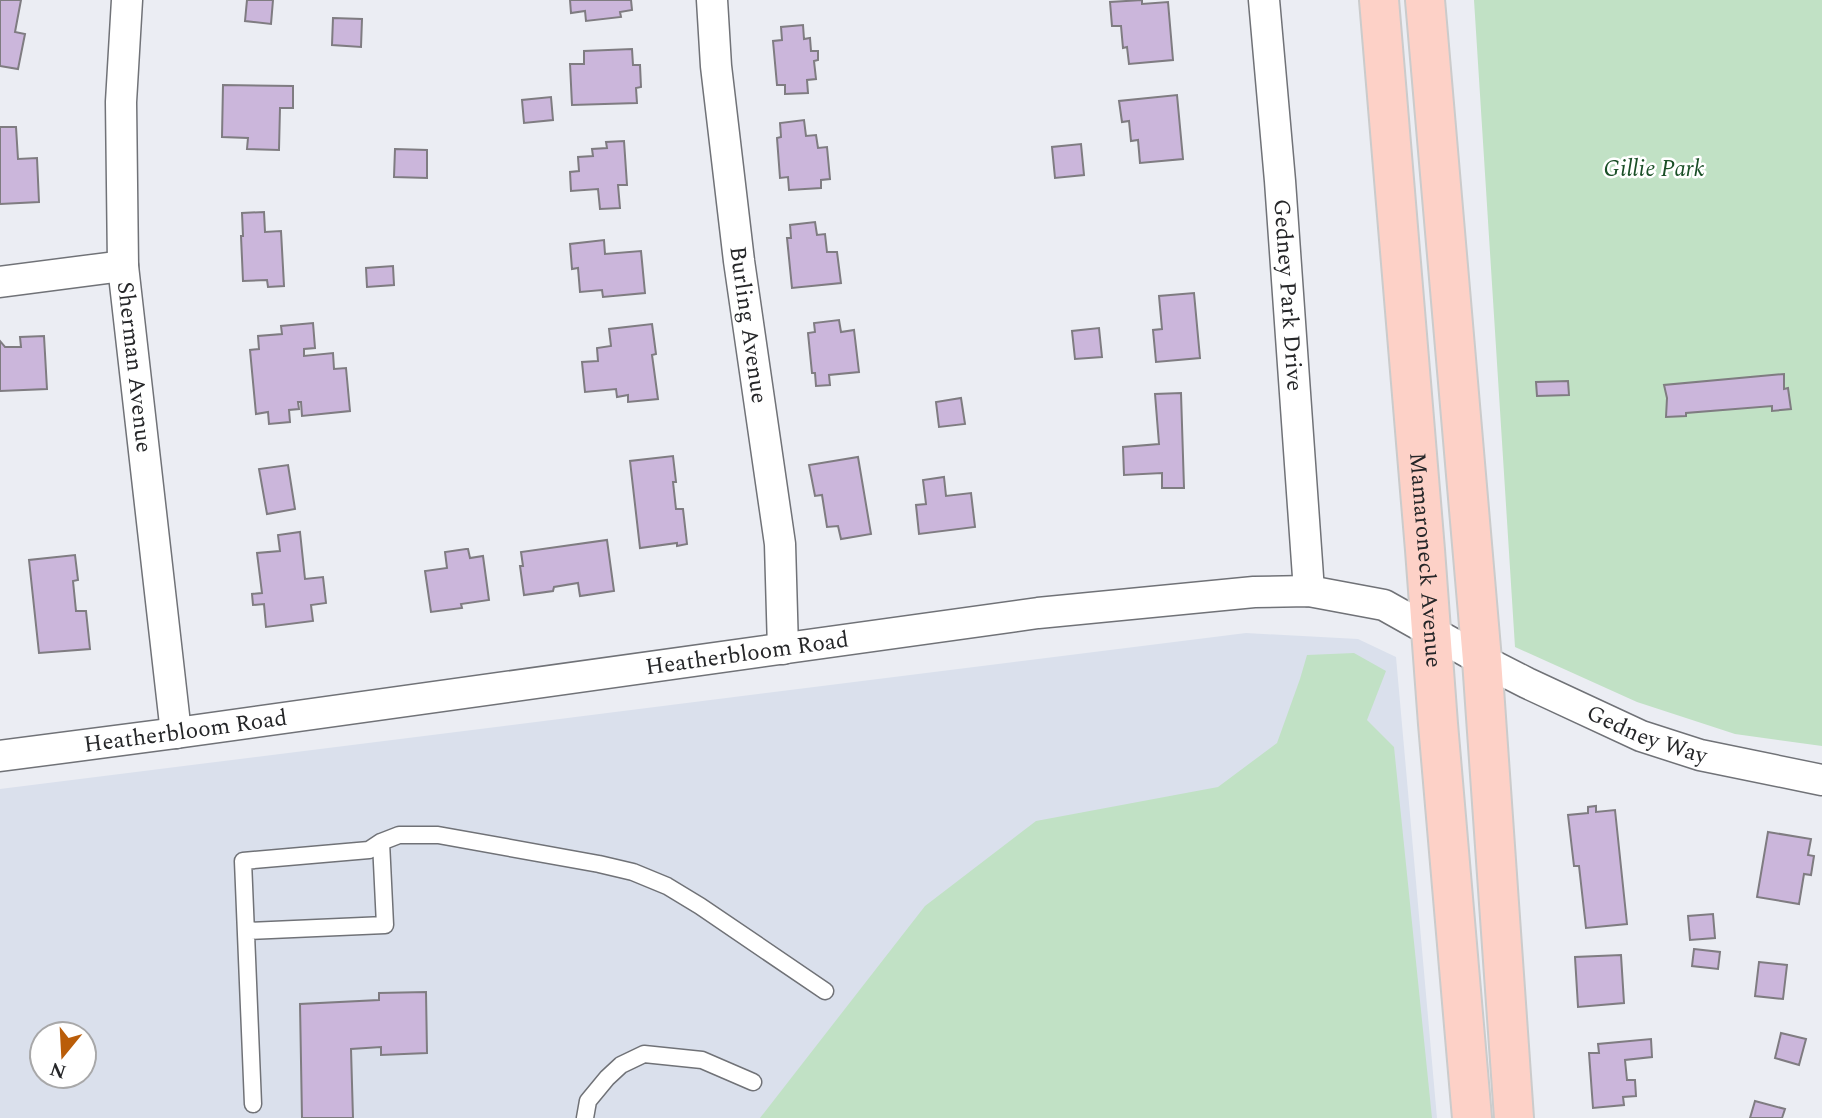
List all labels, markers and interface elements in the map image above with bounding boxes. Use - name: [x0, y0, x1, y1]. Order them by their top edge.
- park label: Gillie Park: [1603, 152, 1705, 187]
- street label: Gedney Park Drive: [1264, 198, 1312, 392]
- street label: Burling Avenue: [720, 244, 777, 406]
- street label: Sherman Avenue: [107, 280, 162, 455]
- street label: Mamaroneck Avenue: [1399, 451, 1451, 669]
- street label: Heatherbloom Road: [643, 622, 851, 685]
- street label: Gedney Way: [1581, 696, 1711, 774]
- street label: Heatherbloom Road: [82, 700, 289, 762]
- north arrow: [28, 1020, 98, 1090]
- text: N: [46, 1054, 70, 1086]

